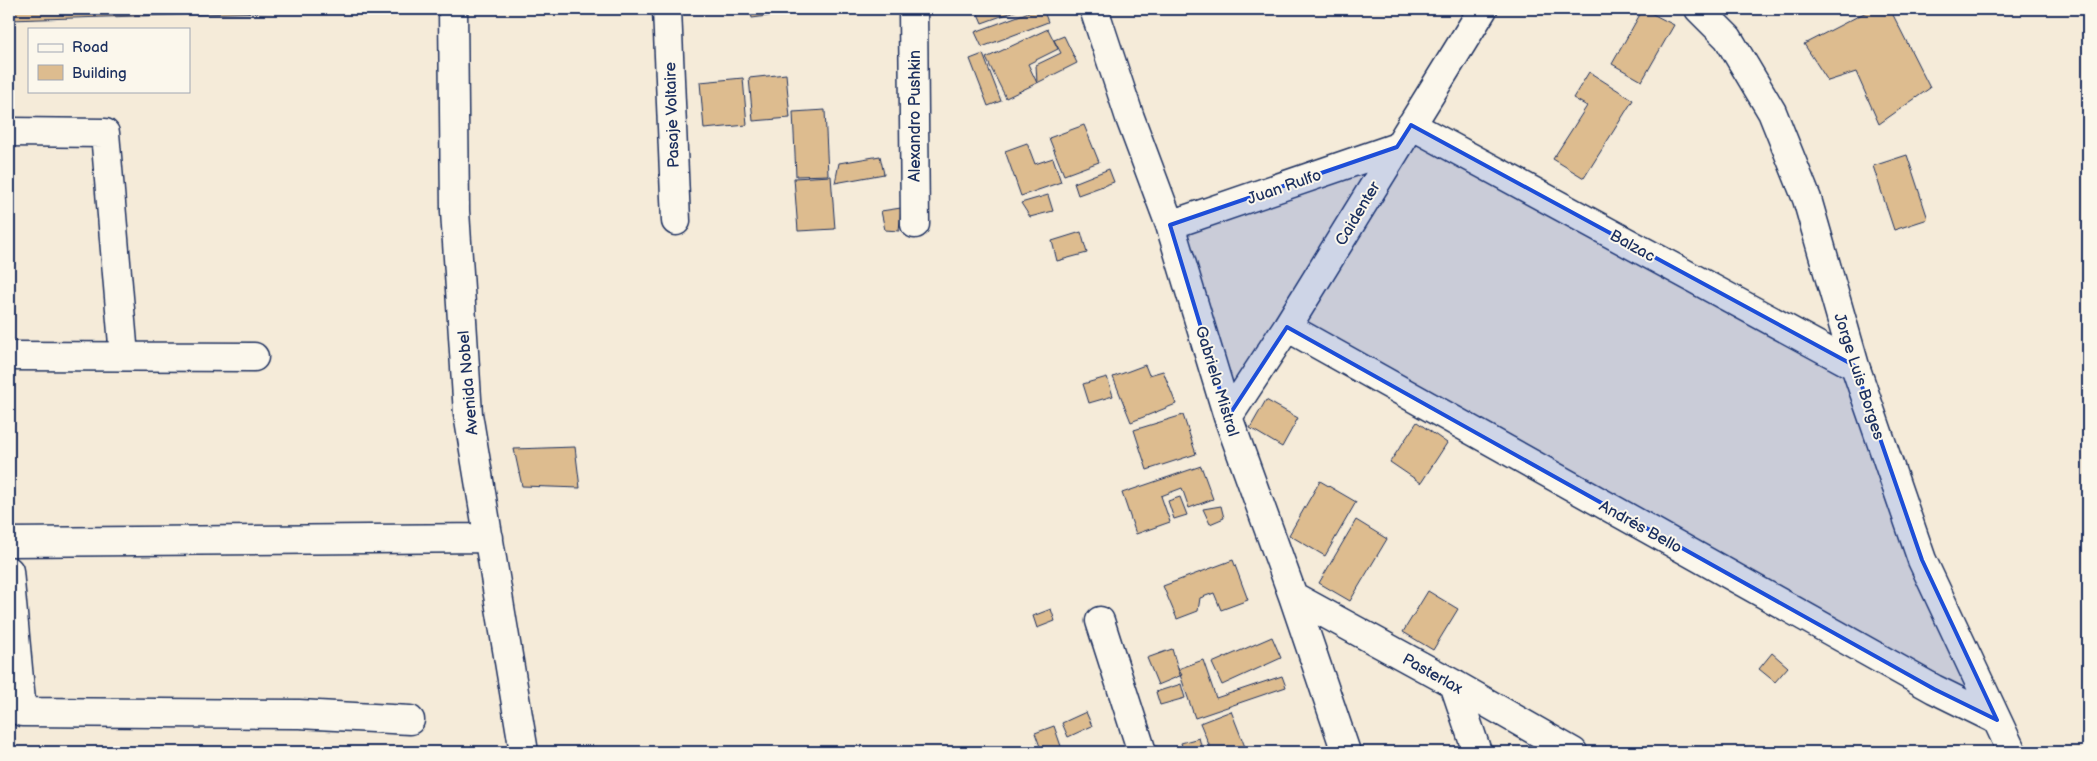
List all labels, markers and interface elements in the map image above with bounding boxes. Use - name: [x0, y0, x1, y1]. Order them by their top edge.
- legend: [28, 28, 190, 92]
- text: Road: [72, 38, 108, 57]
- street label: Alexandro Pushkin: [906, 50, 925, 182]
- street label: Pasaje Voltaire: [661, 61, 684, 168]
- text: Building: [72, 64, 127, 83]
- street label: Juan Rulfo: [1245, 166, 1324, 209]
- street label: Caidenter: [1332, 178, 1385, 249]
- street label: Balzac: [1606, 226, 1658, 266]
- street label: Jorge Luis Borges: [1829, 311, 1888, 442]
- street label: Gabriela Mistral: [1191, 324, 1242, 439]
- street label: Avenida Nobel: [454, 330, 483, 436]
- street label: Andrés Bello: [1595, 497, 1685, 558]
- street label: Pasterlax: [1399, 650, 1466, 699]

